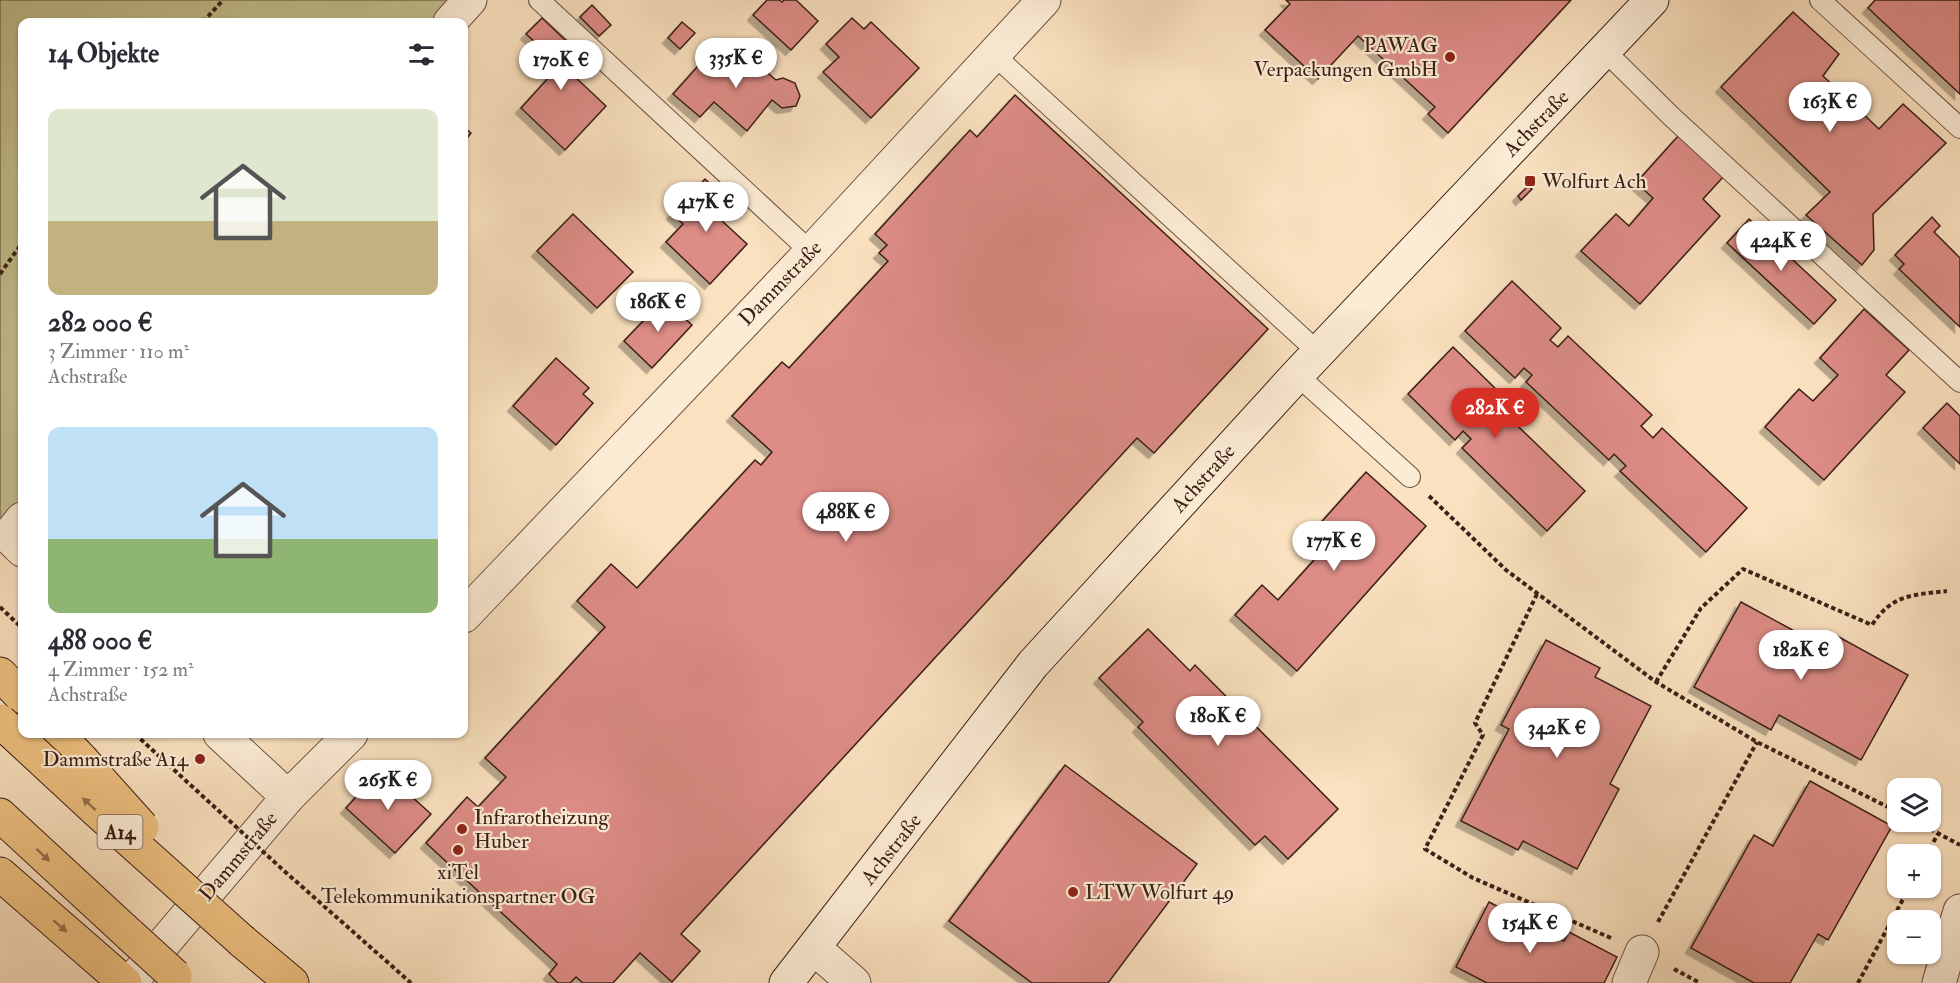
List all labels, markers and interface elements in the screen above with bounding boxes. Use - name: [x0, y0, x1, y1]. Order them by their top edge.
- place label: PAWAG Verpackungen GmbH: [1254, 32, 1438, 83]
- text: 14 Objekte: [48, 38, 159, 70]
- icon: filters: [405, 38, 438, 71]
- pin: 335K €: [687, 38, 785, 89]
- pin: 170K €: [512, 40, 610, 91]
- text: 335K €: [709, 45, 763, 70]
- text: 170K €: [533, 47, 589, 72]
- marker: PAWAG Verpackungen GmbH: [1443, 50, 1457, 64]
- pin: 163K €: [1781, 82, 1879, 133]
- street label: Achstraße: [1497, 84, 1575, 163]
- text: 163K €: [1803, 89, 1857, 114]
- icon: home: [189, 148, 297, 256]
- place label: Wolfurt Ach: [1541, 168, 1646, 195]
- marker: Wolfurt Ach: [1523, 174, 1537, 188]
- pin: 417K €: [657, 182, 755, 233]
- text: 417K €: [678, 189, 735, 214]
- pin: 424K €: [1732, 221, 1830, 272]
- text: 424K €: [1750, 228, 1812, 253]
- street label: Dammstraße: [733, 235, 828, 332]
- pin: 186K €: [609, 282, 707, 333]
- text: 186K €: [630, 289, 686, 314]
- text: 282 000 €: [48, 307, 153, 339]
- text: 3 Zimmer · 110 m²: [48, 339, 189, 364]
- text: Achstraße: [48, 364, 127, 389]
- pin: 282K €: [1446, 388, 1544, 439]
- text: 282K €: [1465, 395, 1525, 420]
- street label: Achstraße: [1165, 438, 1241, 519]
- icon: home: [189, 466, 297, 574]
- pin: 488K €: [797, 492, 895, 543]
- text: 488K €: [816, 499, 876, 524]
- pin: 177K €: [1285, 521, 1383, 572]
- text: 177K €: [1306, 528, 1362, 553]
- text: 488 000 €: [48, 625, 153, 657]
- pin: 182K €: [1752, 630, 1850, 681]
- text: 182K €: [1773, 637, 1829, 662]
- text: 4 Zimmer · 152 m²: [48, 657, 194, 682]
- text: Achstraße: [48, 682, 127, 707]
- pin: 180K €: [1169, 696, 1267, 747]
- text: 180K €: [1190, 703, 1246, 728]
- pin: 342K €: [1508, 708, 1606, 759]
- text: 342K €: [1528, 715, 1586, 740]
- place label: Dammstraße A14: [43, 746, 190, 773]
- marker: Dammstraße A14: [193, 752, 207, 766]
- pin: 265K €: [339, 760, 437, 811]
- text: 265K €: [359, 767, 417, 792]
- map controls: [1887, 778, 1941, 964]
- button: layers: [1887, 778, 1941, 832]
- one-way arrow: [82, 798, 97, 811]
- place label: Infrarotheizung Huber: [474, 804, 609, 855]
- street label: Dammstraße: [193, 806, 284, 907]
- street label: Achstraße: [854, 808, 928, 891]
- road number: A14: [98, 815, 142, 849]
- marker: Infrarotheizung Huber: [455, 822, 469, 836]
- marker: xiTel Telekommunikationspartner OG: [451, 843, 465, 857]
- button: +: [1887, 844, 1941, 898]
- one-way arrow: [35, 848, 50, 862]
- place label: xiTel Telekommunikationspartner OG: [321, 859, 595, 910]
- place label: LTW Wolfurt 49: [1085, 879, 1234, 906]
- marker: LTW Wolfurt 49: [1066, 885, 1080, 899]
- pin: 154K €: [1481, 903, 1579, 954]
- text: 154K €: [1502, 910, 1558, 935]
- button: −: [1887, 910, 1941, 964]
- one-way arrow: [52, 919, 67, 932]

